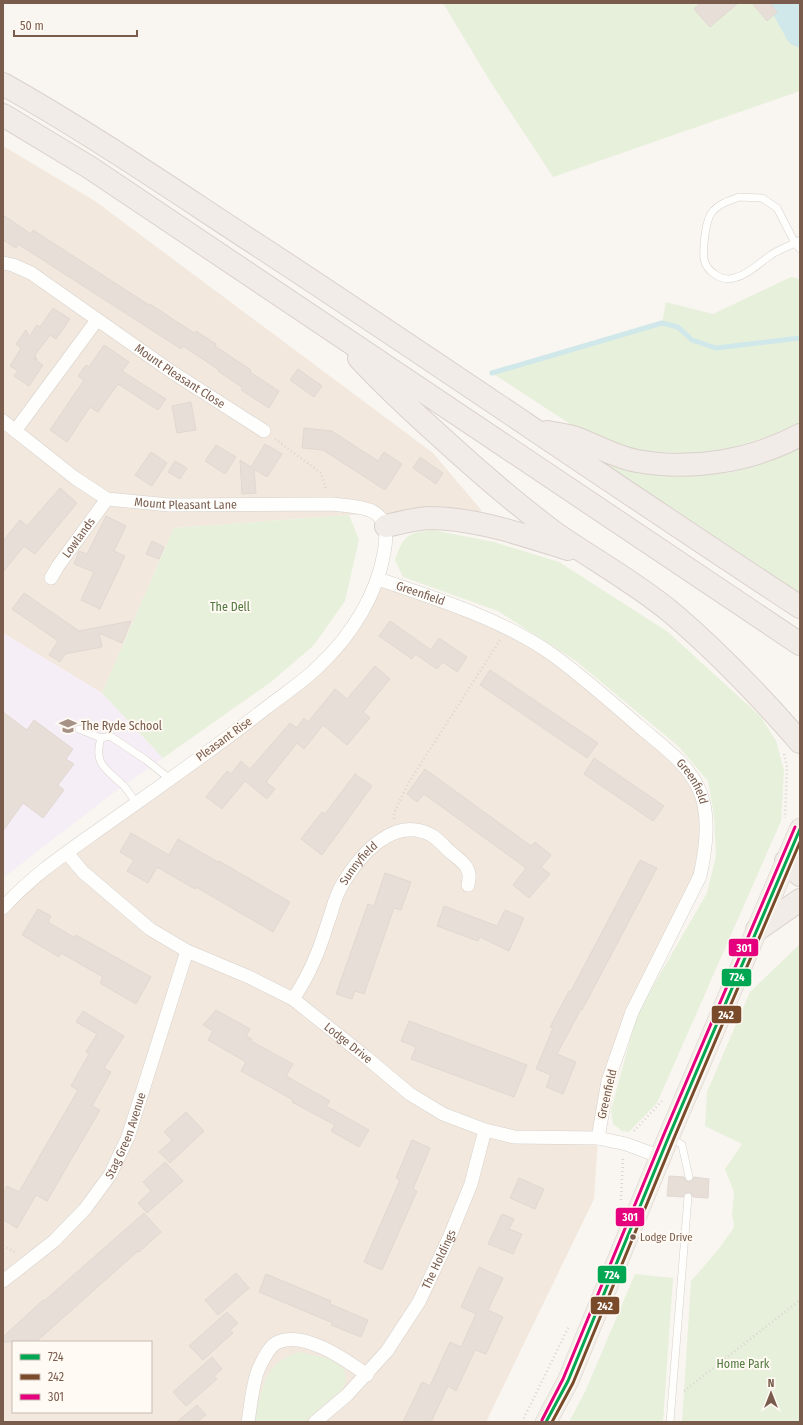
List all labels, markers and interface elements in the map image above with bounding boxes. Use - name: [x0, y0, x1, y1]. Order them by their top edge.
- scale bar: [14, 12, 137, 38]
- text: 50 m: [20, 19, 44, 33]
- street label: Mount Pleasant Close: [132, 341, 228, 411]
- street label: Mount Pleasant Lane: [134, 495, 237, 512]
- street label: Lowlands: [59, 515, 98, 560]
- street label: Greenfield: [394, 579, 447, 608]
- park label: The Dell: [210, 600, 250, 614]
- street label: Pleasant Rise: [193, 714, 255, 764]
- school or university icon: The Ryde School: [58, 716, 78, 736]
- place label: The Ryde School: [81, 719, 162, 733]
- street label: Greenfield: [674, 756, 711, 806]
- street label: Sunnyfield: [337, 839, 380, 888]
- line badge: 301: [728, 938, 759, 957]
- text: 301: [735, 942, 752, 955]
- line badge: 724: [721, 968, 752, 987]
- text: 724: [729, 971, 745, 984]
- line badge: 242: [711, 1005, 742, 1024]
- text: 242: [717, 1009, 734, 1022]
- street label: Lodge Drive: [321, 1020, 375, 1067]
- street label: Greenfield: [594, 1068, 620, 1120]
- street label: Stag Green Avenue: [102, 1091, 149, 1182]
- line badge: 301: [615, 1207, 645, 1227]
- text: 301: [621, 1211, 638, 1224]
- street label: The Holdings: [419, 1228, 459, 1291]
- place label: Lodge Drive: [640, 1231, 693, 1244]
- marker: Lodge Drive: [628, 1232, 638, 1242]
- line badge: 724: [597, 1265, 627, 1284]
- text: 724: [604, 1269, 620, 1282]
- line badge: 242: [590, 1296, 620, 1315]
- text: 242: [596, 1300, 613, 1313]
- legend: [12, 1341, 152, 1413]
- text: 724: [48, 1350, 64, 1364]
- park label: Home Park: [717, 1357, 770, 1371]
- text: 242: [48, 1370, 64, 1384]
- north arrow: [751, 1373, 791, 1413]
- text: N: [768, 1377, 774, 1390]
- text: 301: [48, 1390, 64, 1404]

